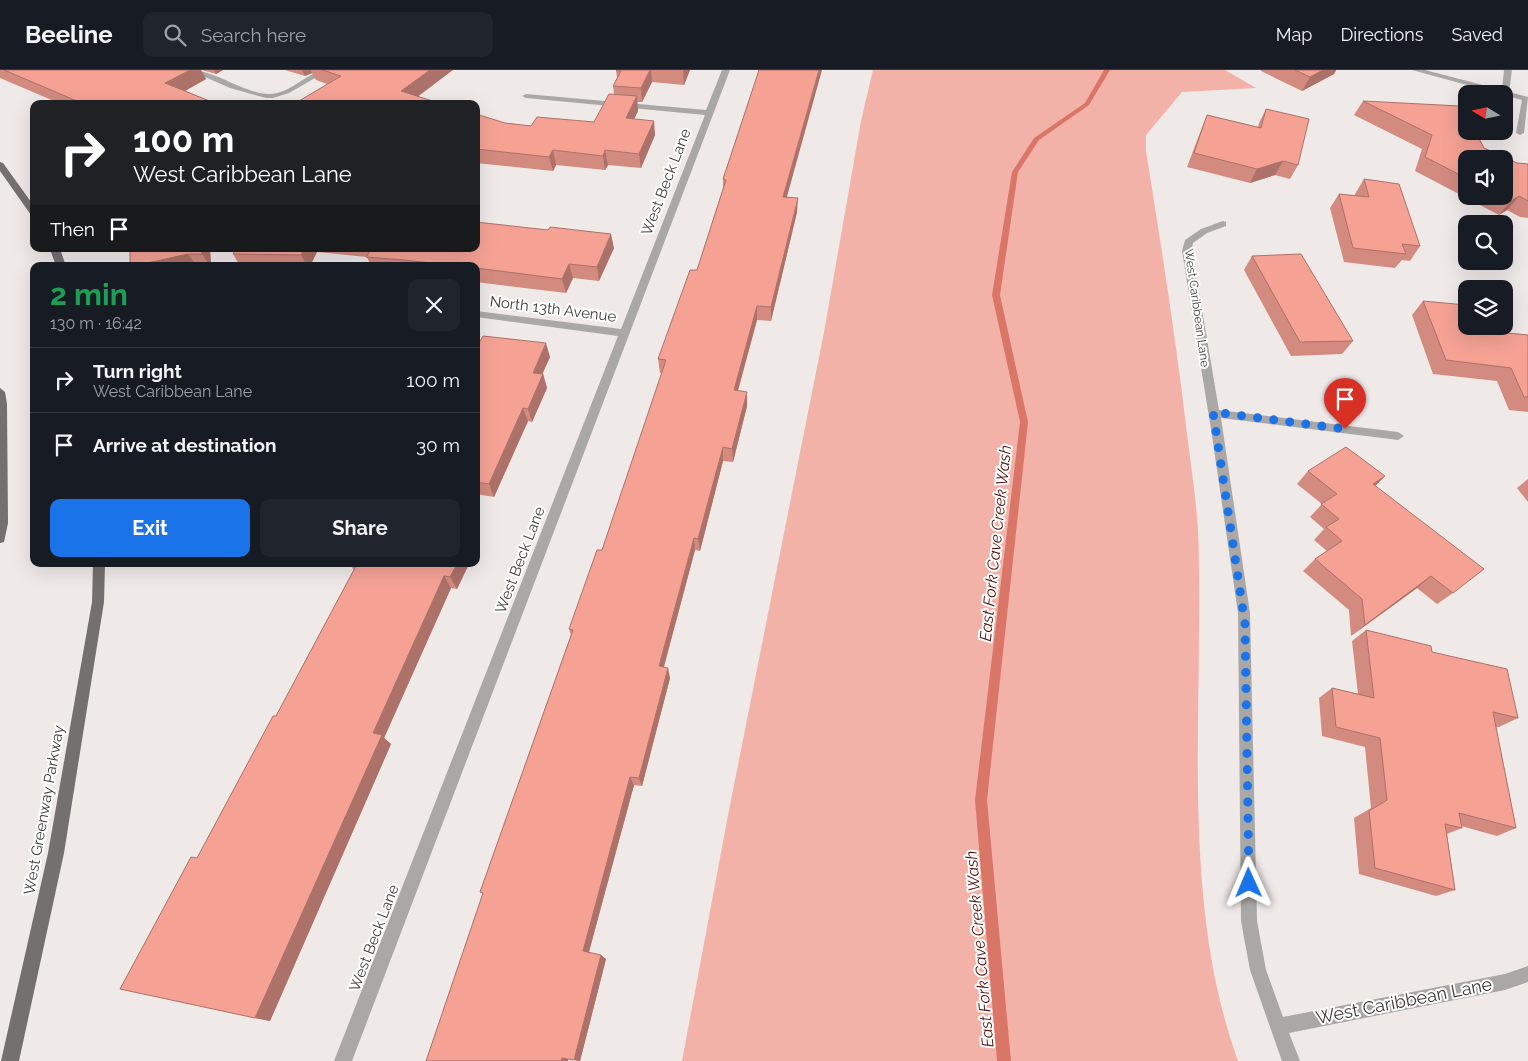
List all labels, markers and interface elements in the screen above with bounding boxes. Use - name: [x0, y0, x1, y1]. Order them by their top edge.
- search box: [143, 12, 493, 57]
- text: Beeline: [25, 20, 113, 49]
- icon: search: [161, 21, 189, 49]
- text: Search here: [201, 24, 306, 46]
- text: Map: [1276, 24, 1312, 45]
- text: Directions: [1340, 24, 1424, 45]
- text: Saved: [1452, 24, 1503, 45]
- north arrow: [1458, 85, 1512, 140]
- map controls: [1458, 85, 1513, 335]
- text: 100 m: [133, 119, 234, 160]
- icon: right: [50, 120, 115, 185]
- street label: West Beck Lane: [637, 126, 695, 238]
- button: sound: [1458, 150, 1513, 205]
- text: West Caribbean Lane: [133, 161, 352, 187]
- icon: arrive: [105, 215, 133, 243]
- button: search: [1458, 215, 1513, 270]
- text: Then: [50, 218, 95, 240]
- street label: West Caribbean Lane: [1182, 248, 1212, 368]
- text: 2 min: [50, 277, 128, 312]
- button: close: [408, 279, 460, 331]
- button: layers: [1458, 280, 1513, 335]
- street label: North 13th Avenue: [489, 292, 618, 326]
- text: 130 m · 16:42: [50, 314, 142, 333]
- text: Turn right: [93, 360, 182, 382]
- icon: right: [50, 366, 78, 394]
- text: 100 m: [406, 369, 460, 391]
- pin: [1324, 378, 1366, 429]
- text: West Caribbean Lane: [93, 382, 252, 401]
- icon: arrive: [1331, 385, 1359, 413]
- icon: arrive: [50, 431, 78, 459]
- text: Arrive at destination: [93, 434, 277, 456]
- text: 30 m: [416, 434, 460, 456]
- water label: East Fork Cave Creek Wash: [976, 444, 1015, 642]
- button: Exit: [50, 499, 250, 557]
- button: Share: [260, 499, 460, 557]
- street label: West Beck Lane: [491, 504, 549, 616]
- street label: West Greenway Parkway: [20, 724, 68, 896]
- water label: East Fork Cave Creek Wash: [961, 850, 998, 1048]
- position arrow: [1222, 856, 1274, 908]
- street label: West Beck Lane: [345, 882, 403, 994]
- street label: West Caribbean Lane: [1314, 973, 1494, 1028]

